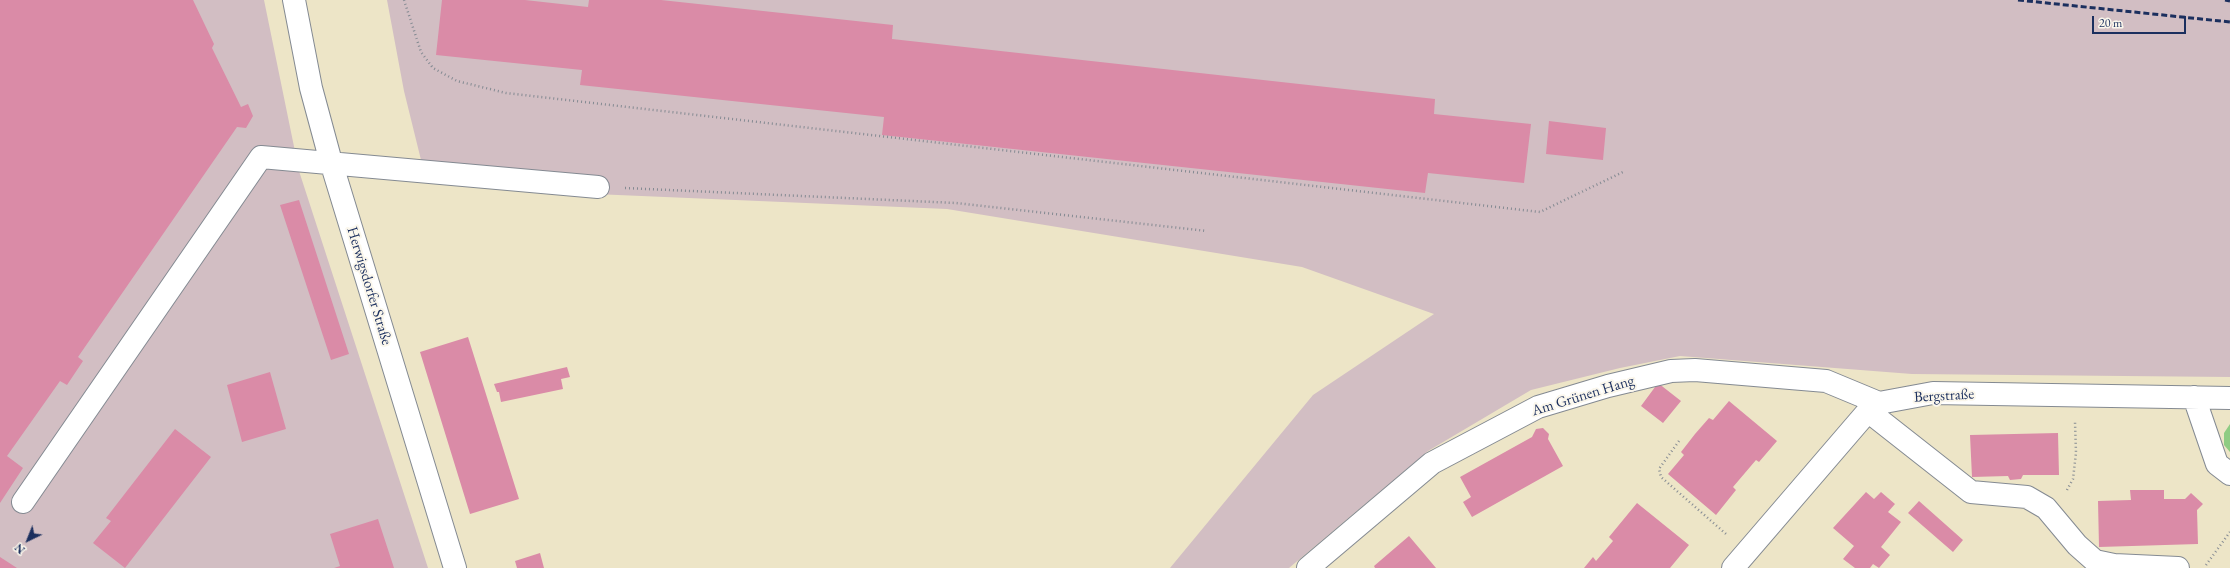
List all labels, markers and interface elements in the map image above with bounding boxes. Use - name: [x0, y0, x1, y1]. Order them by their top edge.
- scale bar: [2094, 8, 2188, 34]
- text: 20 m: [2099, 15, 2122, 31]
- street label: Herwigsdorfer Straße: [342, 225, 396, 347]
- street label: Am Grünen Hang: [1530, 372, 1636, 420]
- street label: Bergstraße: [1913, 385, 1975, 407]
- north arrow: [8, 520, 48, 560]
- text: N: [12, 541, 28, 557]

